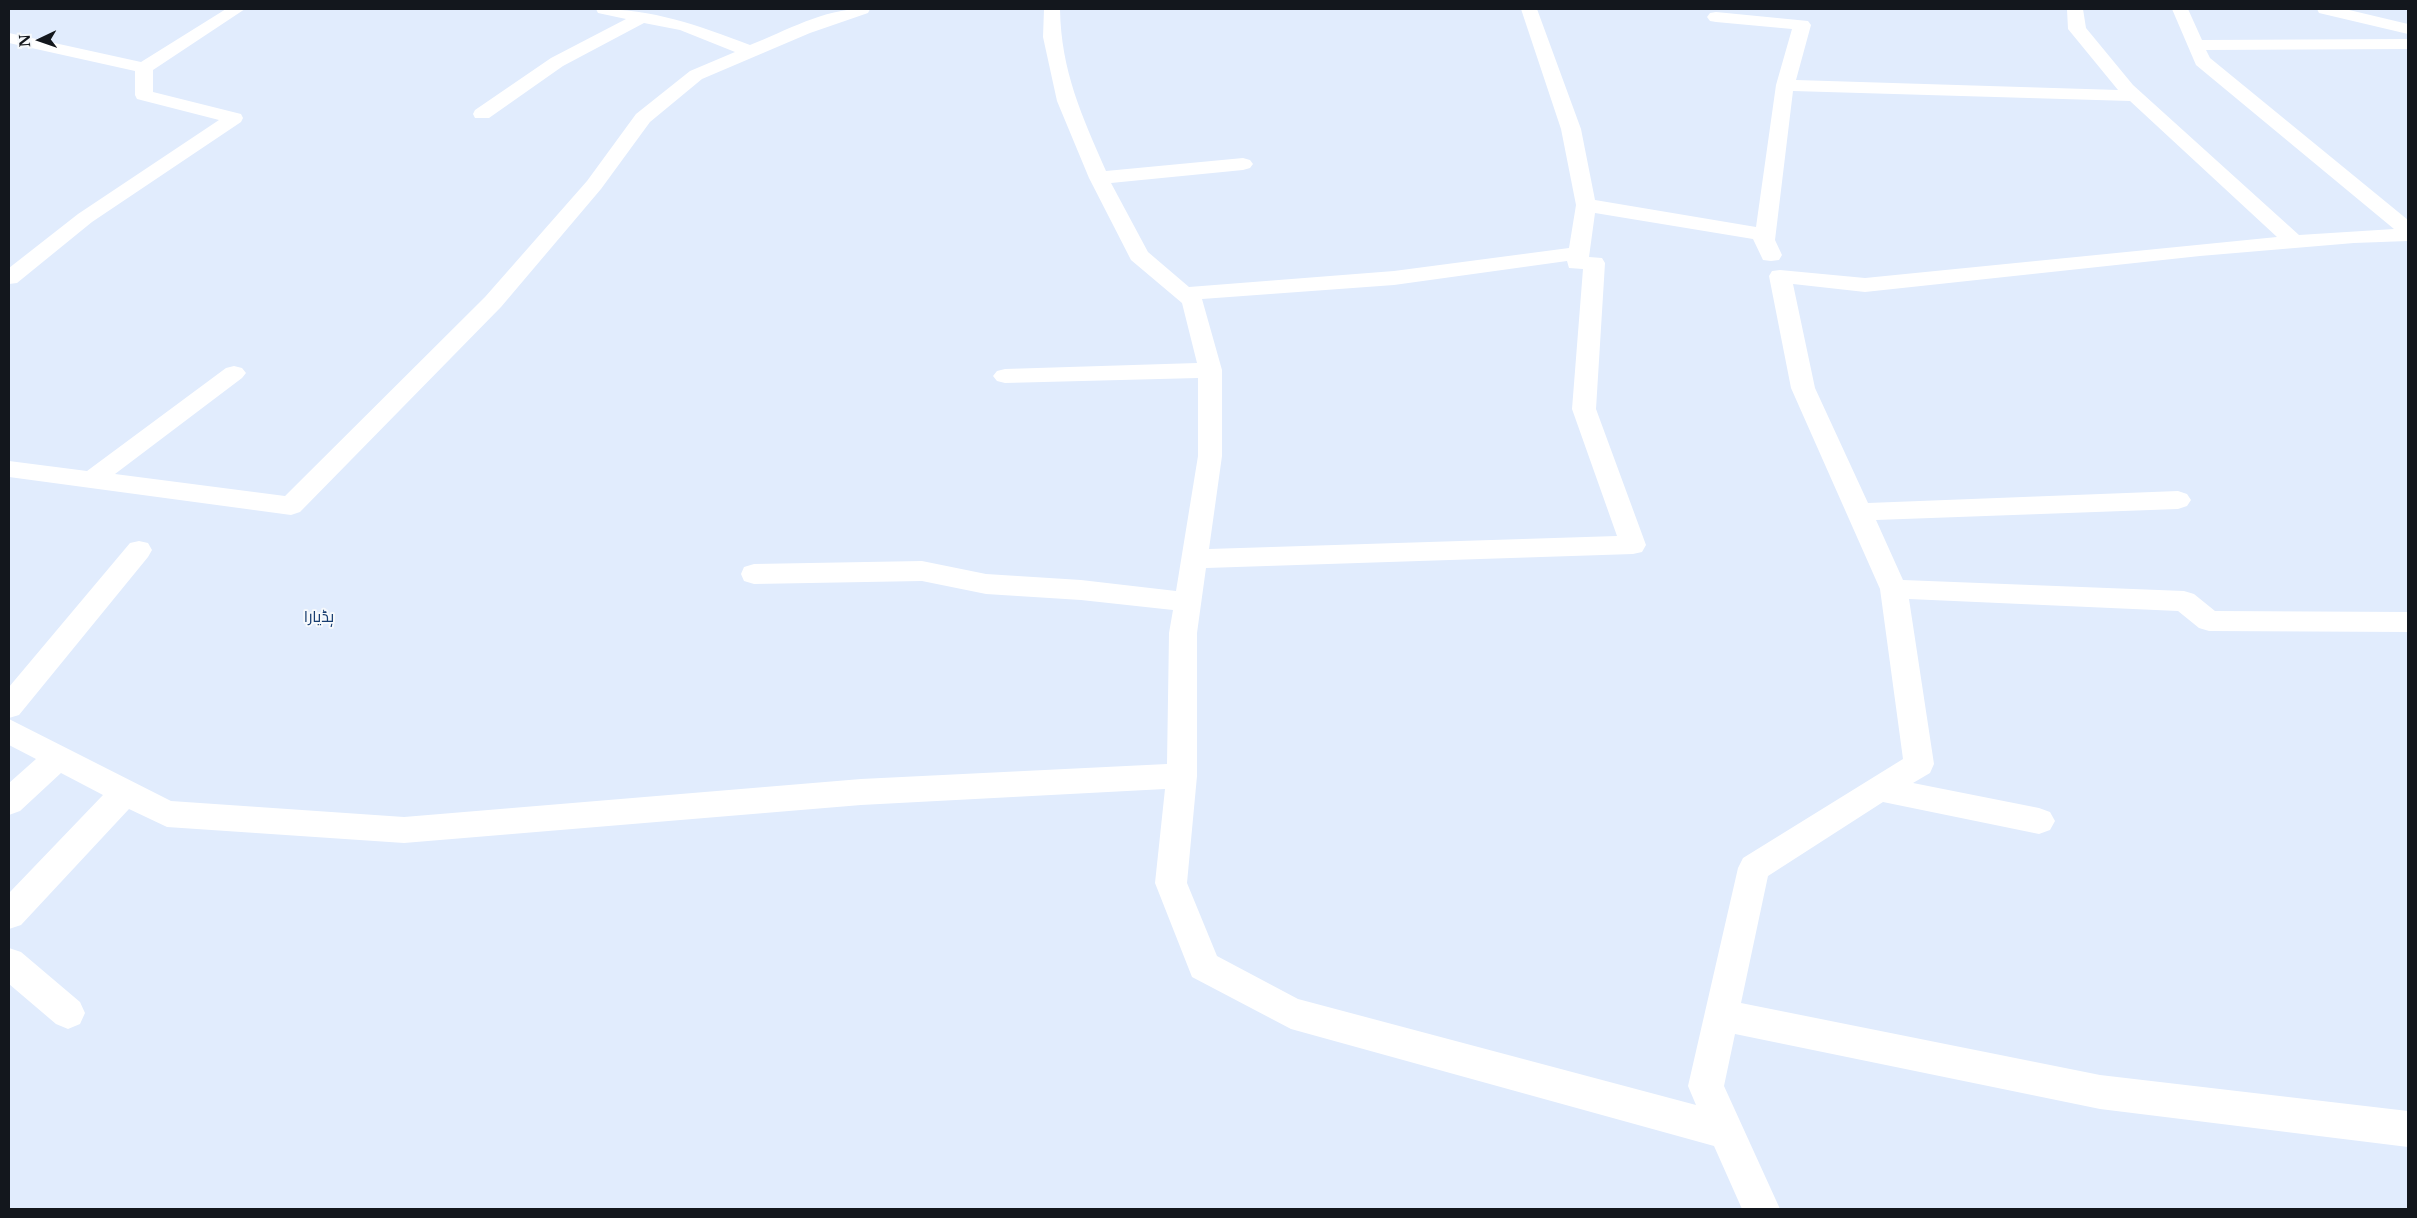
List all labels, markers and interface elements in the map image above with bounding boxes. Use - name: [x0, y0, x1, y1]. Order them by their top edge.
- north arrow: [15, 15, 65, 65]
- text: N: [16, 34, 34, 48]
- district label: ہڈیارا: [304, 607, 334, 627]

